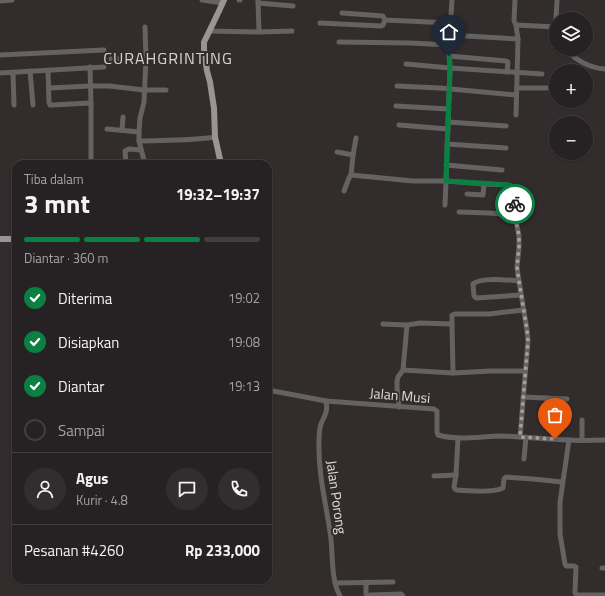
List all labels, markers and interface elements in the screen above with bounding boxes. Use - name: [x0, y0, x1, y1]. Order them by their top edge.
- map controls: [549, 12, 593, 160]
- button: layers: [549, 12, 593, 56]
- pin: [432, 15, 466, 56]
- icon: home: [438, 21, 460, 43]
- district label: CURAHGRINTING: [103, 46, 233, 70]
- button: +: [549, 64, 593, 108]
- button: −: [549, 116, 593, 160]
- text: Tiba dalam: [24, 169, 84, 189]
- text: 19:32–19:37: [176, 183, 260, 206]
- text: 3 mnt: [24, 184, 90, 223]
- courier: [495, 184, 535, 224]
- icon: bike: [504, 193, 526, 215]
- text: Diantar · 360 m: [24, 248, 108, 268]
- icon: check: [24, 287, 46, 309]
- text: Diterima: [58, 287, 112, 310]
- text: 19:02: [228, 288, 260, 308]
- icon: check: [24, 331, 46, 353]
- text: Disiapkan: [58, 331, 119, 354]
- text: 19:08: [228, 332, 260, 352]
- icon: check: [24, 375, 46, 397]
- text: Diantar: [58, 375, 104, 398]
- text: 19:13: [228, 376, 260, 396]
- street label: Jalan Musi: [369, 382, 431, 408]
- pin: [538, 398, 572, 439]
- icon: bag: [544, 404, 566, 426]
- text: Sampai: [58, 419, 105, 442]
- street label: Jalan Porong: [321, 459, 353, 535]
- text: Agus: [76, 467, 108, 490]
- button: person: [24, 468, 66, 510]
- button: chat: [166, 468, 208, 510]
- button: phone: [218, 468, 260, 510]
- text: Kurir · 4.8: [76, 490, 128, 510]
- text: Pesanan #4260: [24, 539, 124, 562]
- text: Rp 233,000: [185, 539, 260, 562]

